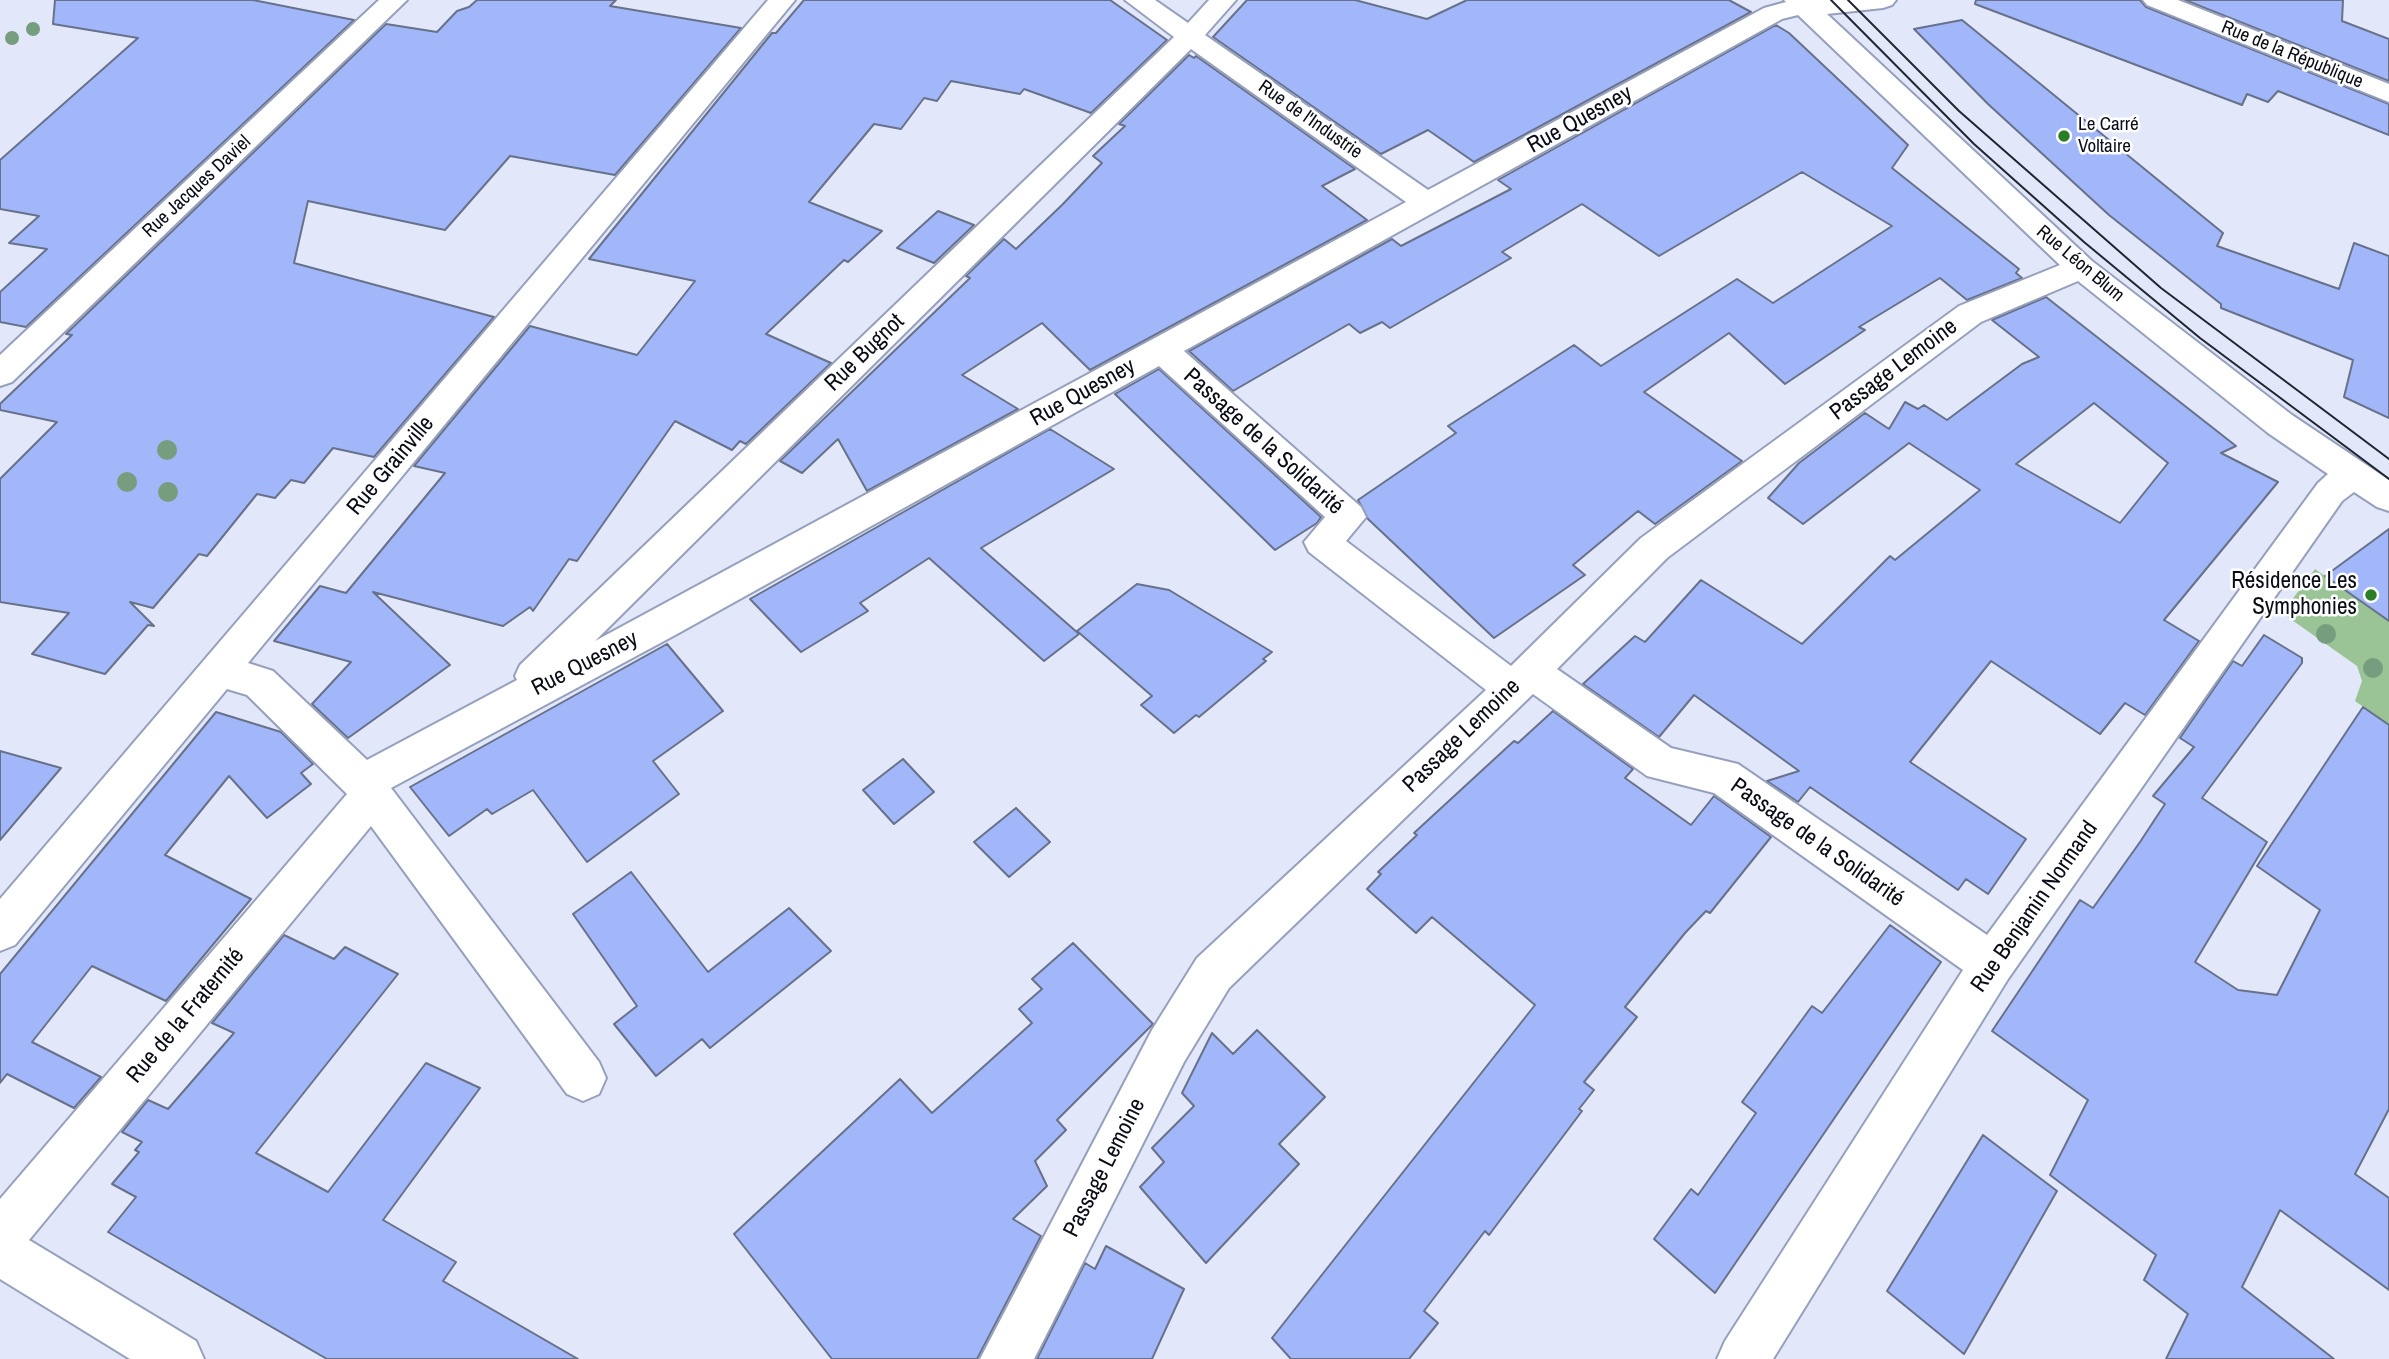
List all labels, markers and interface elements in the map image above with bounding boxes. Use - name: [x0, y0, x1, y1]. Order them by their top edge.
- street label: Rue de la République: [2218, 16, 2366, 94]
- street label: Rue de l'Industrie: [1254, 76, 1366, 164]
- street label: Rue Quesney: [1523, 80, 1637, 160]
- place label: Le Carré Voltaire: [2078, 114, 2139, 158]
- marker: Le Carré Voltaire: [2056, 128, 2072, 144]
- street label: Rue Jacques Daviel: [138, 131, 256, 243]
- street label: Rue Léon Blum: [2032, 221, 2128, 307]
- street label: Rue Bugnot: [820, 308, 910, 398]
- street label: Passage Lemoine: [1825, 313, 1963, 427]
- street label: Rue Quesney: [1026, 353, 1140, 433]
- street label: Passage de la Solidarité: [1177, 363, 1349, 521]
- street label: Rue Grainville: [342, 411, 440, 521]
- place label: Résidence Les Symphonies: [2231, 568, 2357, 622]
- marker: Résidence Les Symphonies: [2363, 587, 2379, 603]
- street label: Rue Quesney: [527, 626, 643, 702]
- street label: Passage Lemoine: [1398, 673, 1526, 799]
- street label: Passage de la Solidarité: [1725, 773, 1909, 913]
- street label: Rue Benjamin Normand: [1966, 816, 2104, 998]
- street label: Rue de la Fraternité: [122, 943, 250, 1089]
- street label: Passage Lemoine: [1058, 1094, 1152, 1242]

